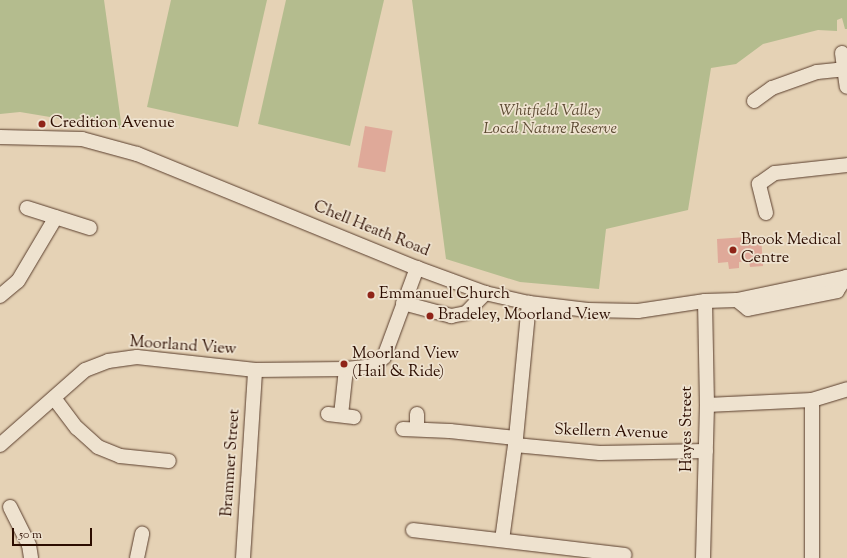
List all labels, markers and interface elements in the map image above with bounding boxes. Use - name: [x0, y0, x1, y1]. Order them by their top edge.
- park label: Whitfield Valley Local Nature Reserve: [483, 102, 617, 140]
- place label: Credition Avenue: [50, 114, 175, 134]
- marker: Credition Avenue: [37, 119, 47, 129]
- street label: Chell Heath Road: [310, 198, 432, 262]
- place label: Brook Medical Centre: [741, 231, 841, 269]
- marker: Brook Medical Centre: [728, 245, 738, 255]
- place label: Emmanuel Church: [379, 285, 510, 305]
- marker: Emmanuel Church: [366, 290, 376, 300]
- place label: Bradeley, Moorland View: [438, 306, 611, 326]
- marker: Bradeley, Moorland View: [425, 311, 435, 321]
- street label: Moorland View: [129, 334, 237, 360]
- place label: Moorland View (Hail & Ride): [352, 345, 459, 383]
- marker: Moorland View (Hail & Ride): [339, 359, 349, 369]
- street label: Hayes Street: [678, 386, 698, 472]
- street label: Brammer Street: [219, 408, 245, 518]
- street label: Skellern Avenue: [554, 421, 668, 445]
- scale bar: [14, 520, 94, 546]
- text: 50 m: [19, 526, 42, 544]

